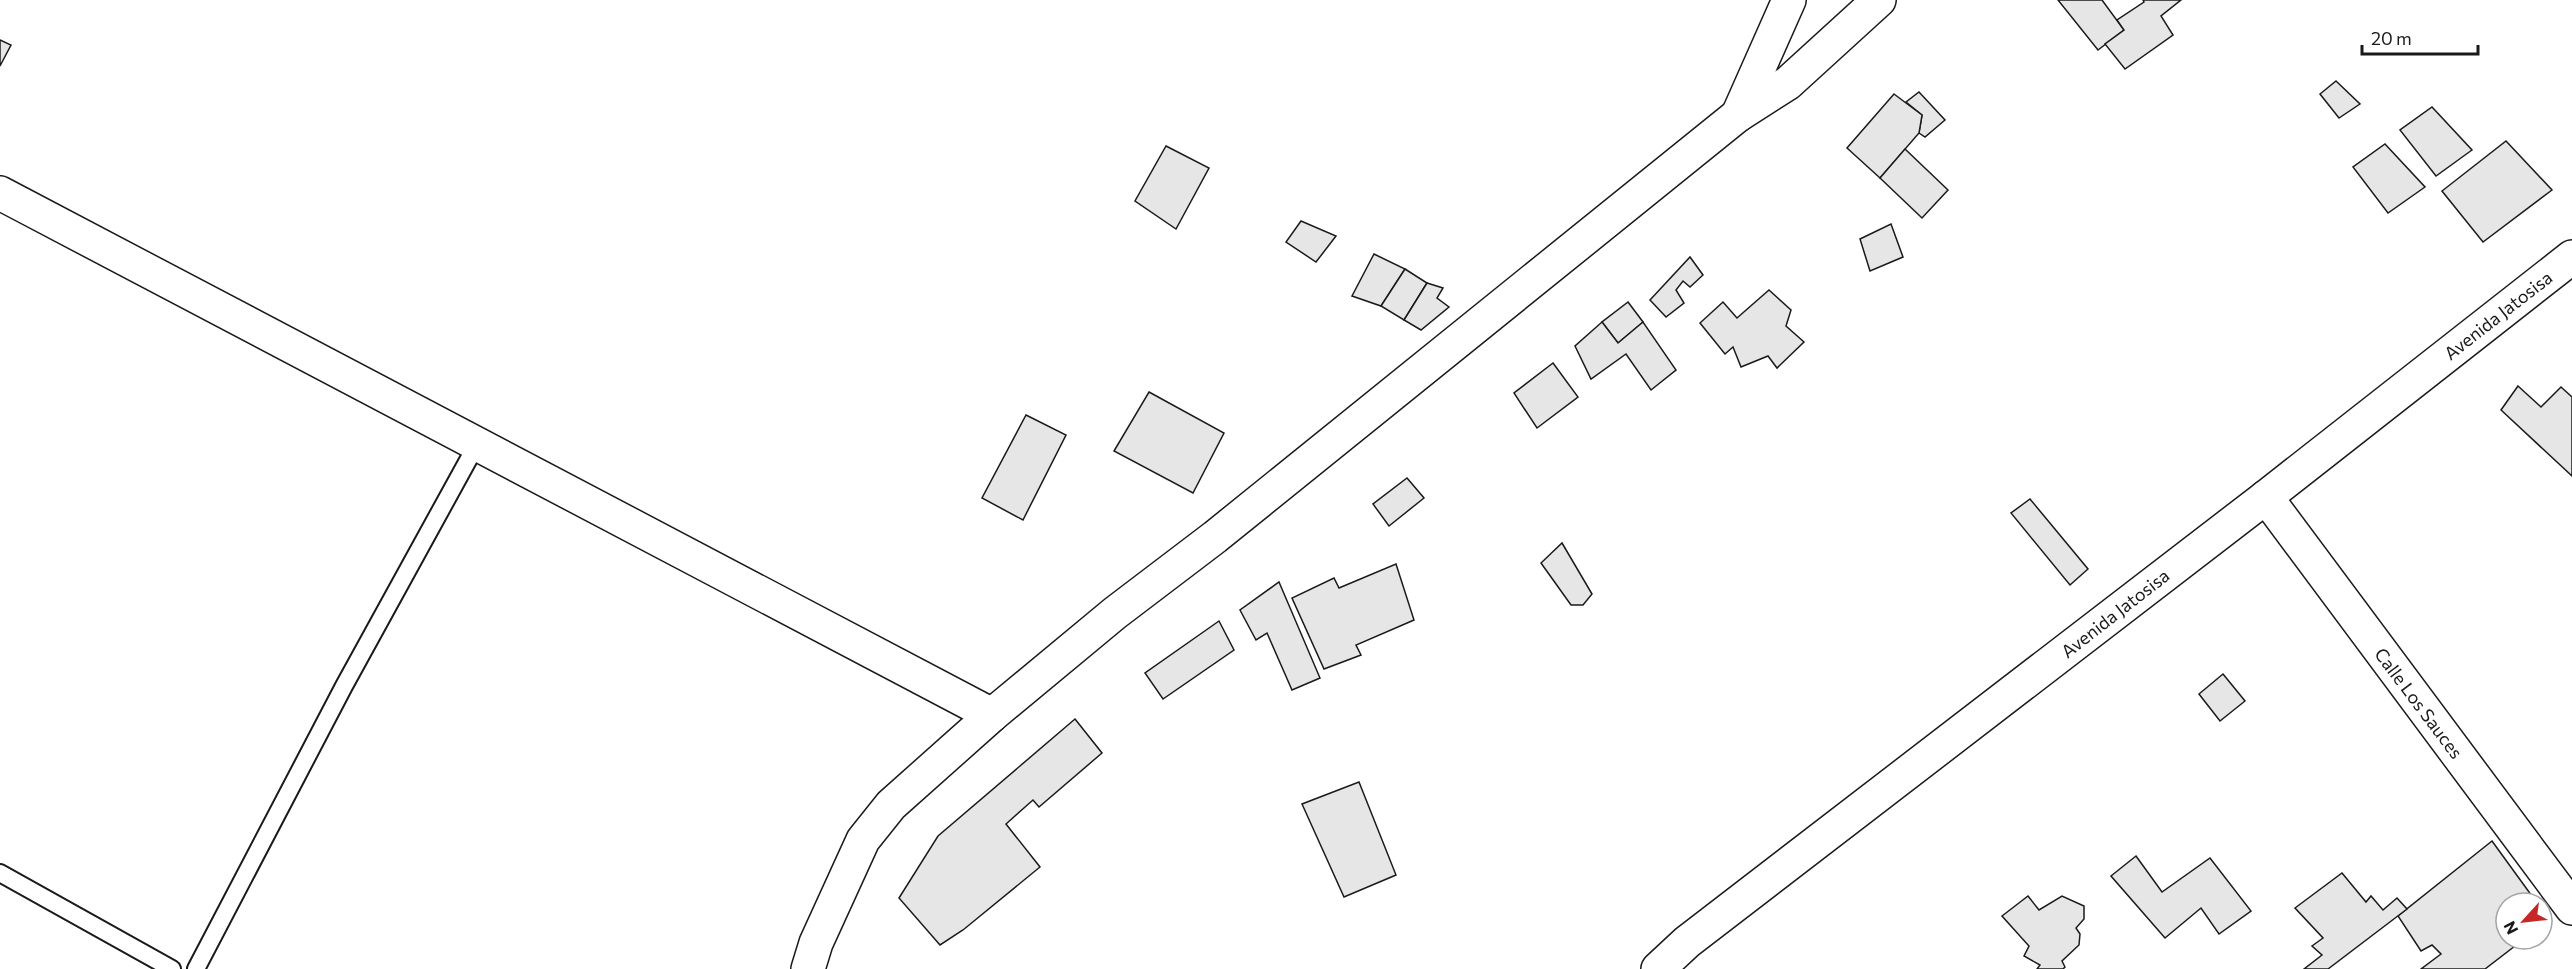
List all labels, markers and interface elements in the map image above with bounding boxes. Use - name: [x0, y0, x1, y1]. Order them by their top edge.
- scale bar: [2362, 18, 2478, 56]
- text: 20 m: [2371, 27, 2412, 49]
- street label: Avenida Jatosisa: [2440, 266, 2556, 364]
- street label: Avenida Jatosisa: [2057, 564, 2173, 662]
- street label: Calle Los Sauces: [2370, 643, 2468, 763]
- north arrow: [2494, 891, 2554, 951]
- text: N: [2499, 918, 2521, 938]

